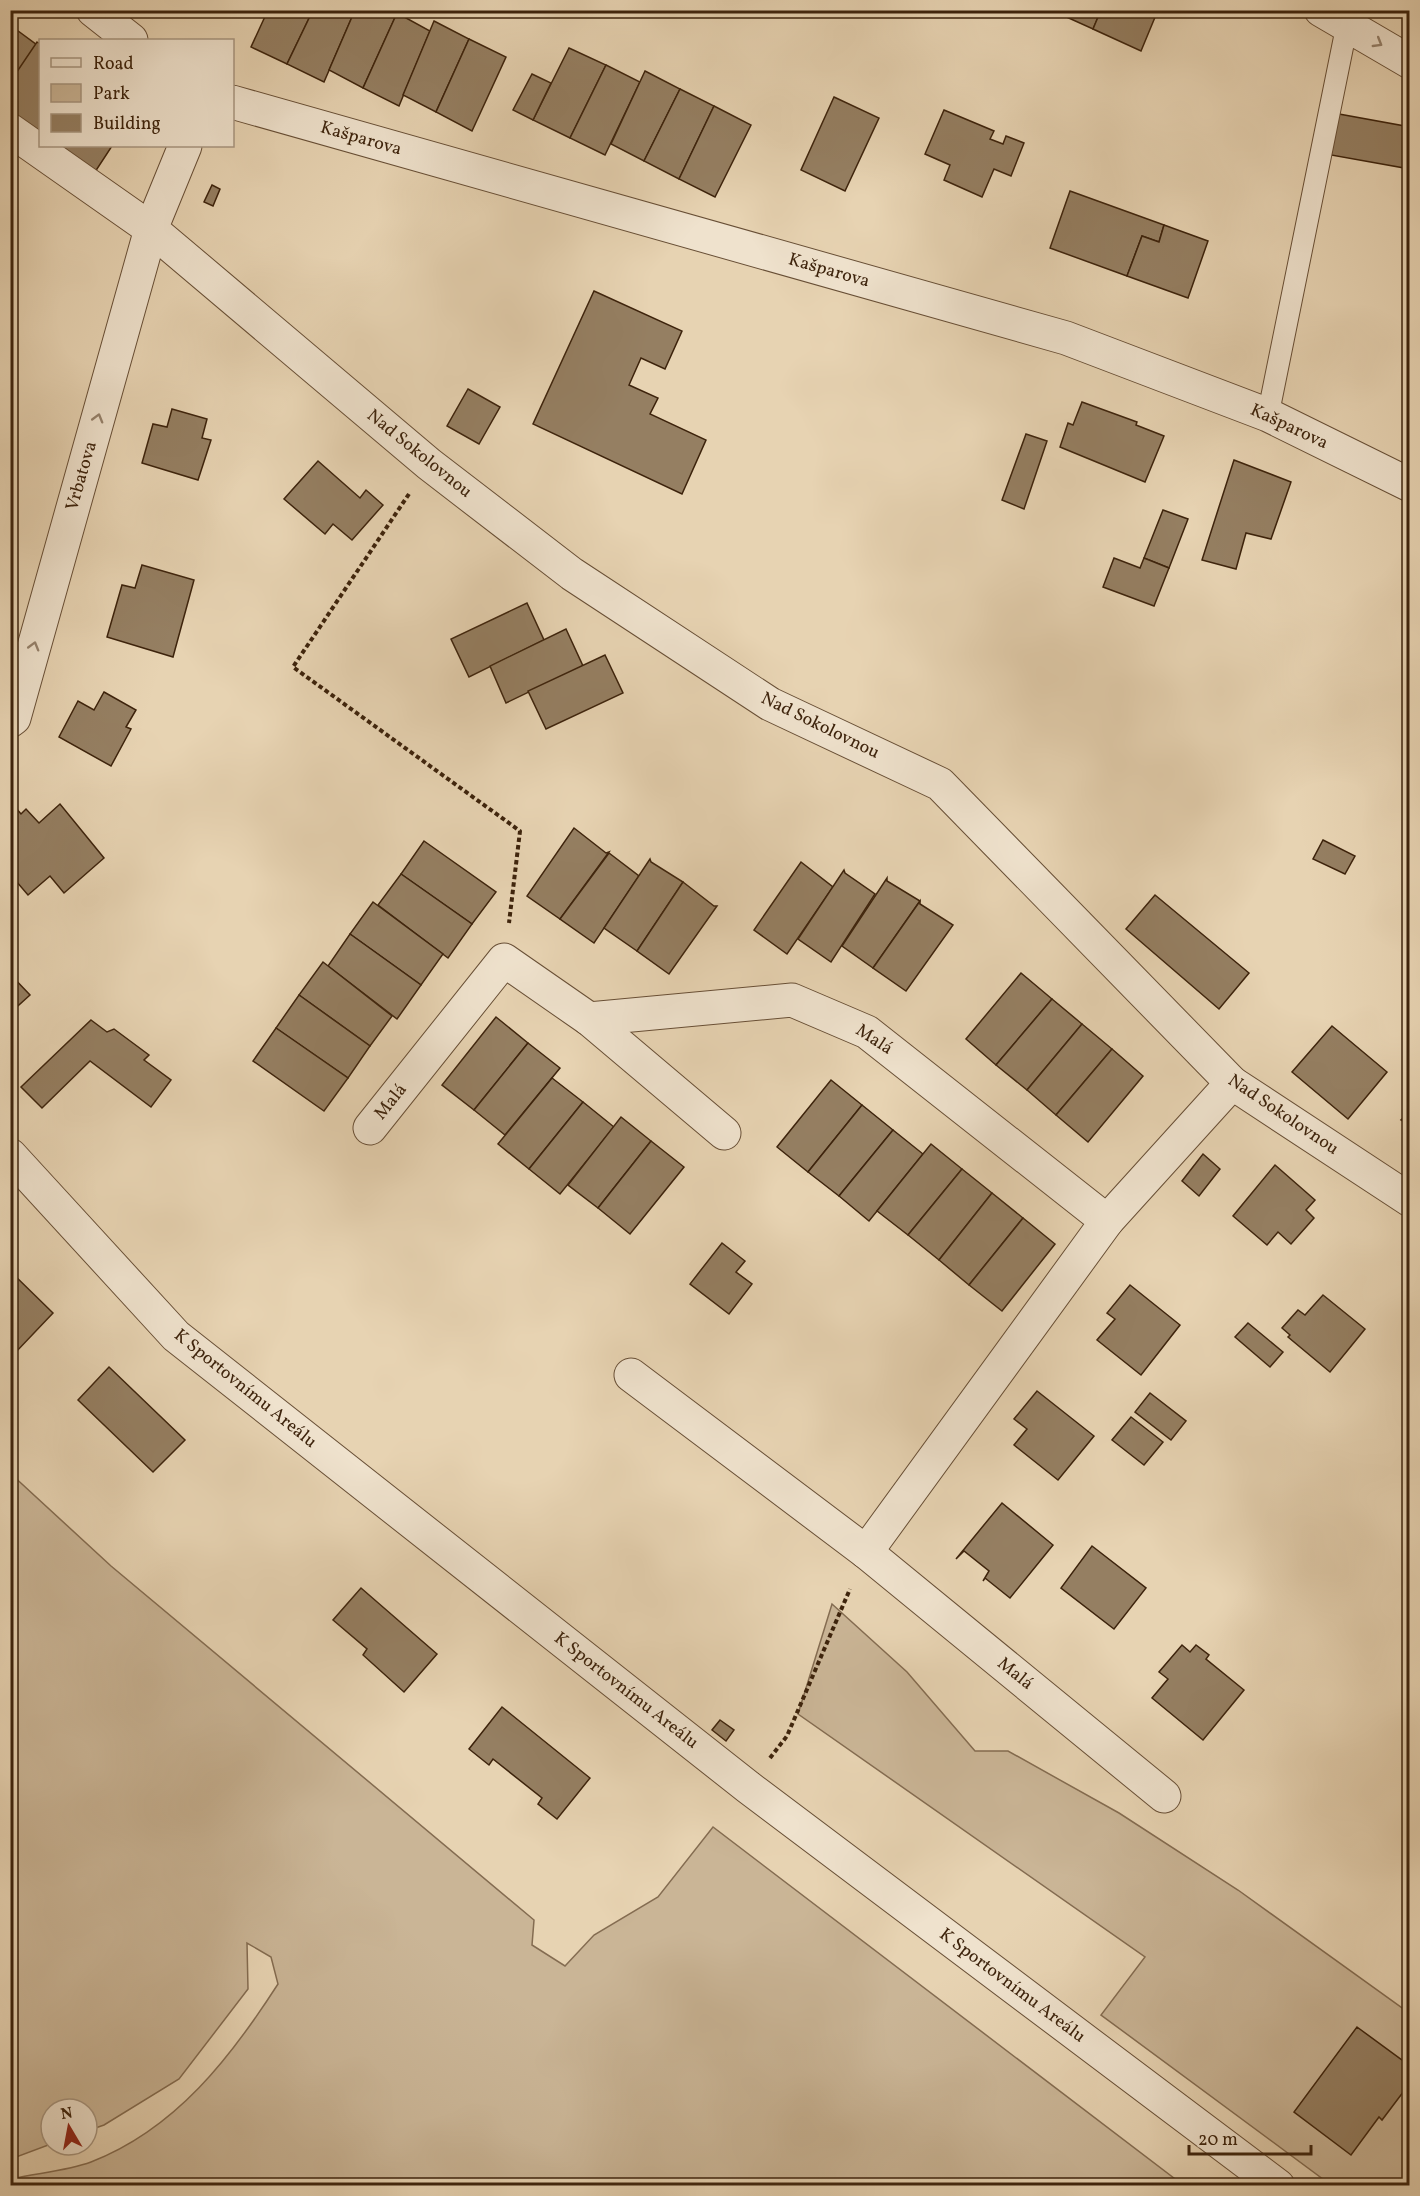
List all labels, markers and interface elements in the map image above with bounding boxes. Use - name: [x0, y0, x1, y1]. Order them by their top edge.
- one-way arrow: [1372, 36, 1382, 48]
- legend: [39, 39, 234, 147]
- text: Road: [93, 52, 134, 77]
- text: Park: [93, 82, 130, 107]
- text: Building: [93, 112, 161, 137]
- street label: Kašparova: [317, 115, 405, 163]
- street label: Kašparova: [785, 247, 873, 295]
- street label: Kašparova: [1246, 398, 1332, 456]
- street label: Nad Sokolovnou: [361, 404, 477, 504]
- one-way arrow: [91, 413, 103, 424]
- street label: Vrbatova: [60, 438, 104, 514]
- one-way arrow: [27, 641, 39, 652]
- street label: Nad Sokolovnou: [756, 686, 884, 766]
- street label: Malá: [850, 1019, 898, 1061]
- street label: Nad Sokolovnou: [1222, 1069, 1344, 1161]
- street label: Malá: [369, 1079, 413, 1125]
- street label: K Sportovnímu Areálu: [168, 1323, 322, 1455]
- street label: K Sportovnímu Areálu: [548, 1627, 704, 1755]
- street label: Malá: [992, 1652, 1038, 1696]
- street label: K Sportovnímu Areálu: [934, 1923, 1090, 2049]
- north arrow: [39, 2097, 99, 2157]
- text: N: [59, 2102, 75, 2126]
- scale bar: [1189, 2118, 1310, 2156]
- text: 20 m: [1198, 2128, 1238, 2153]

